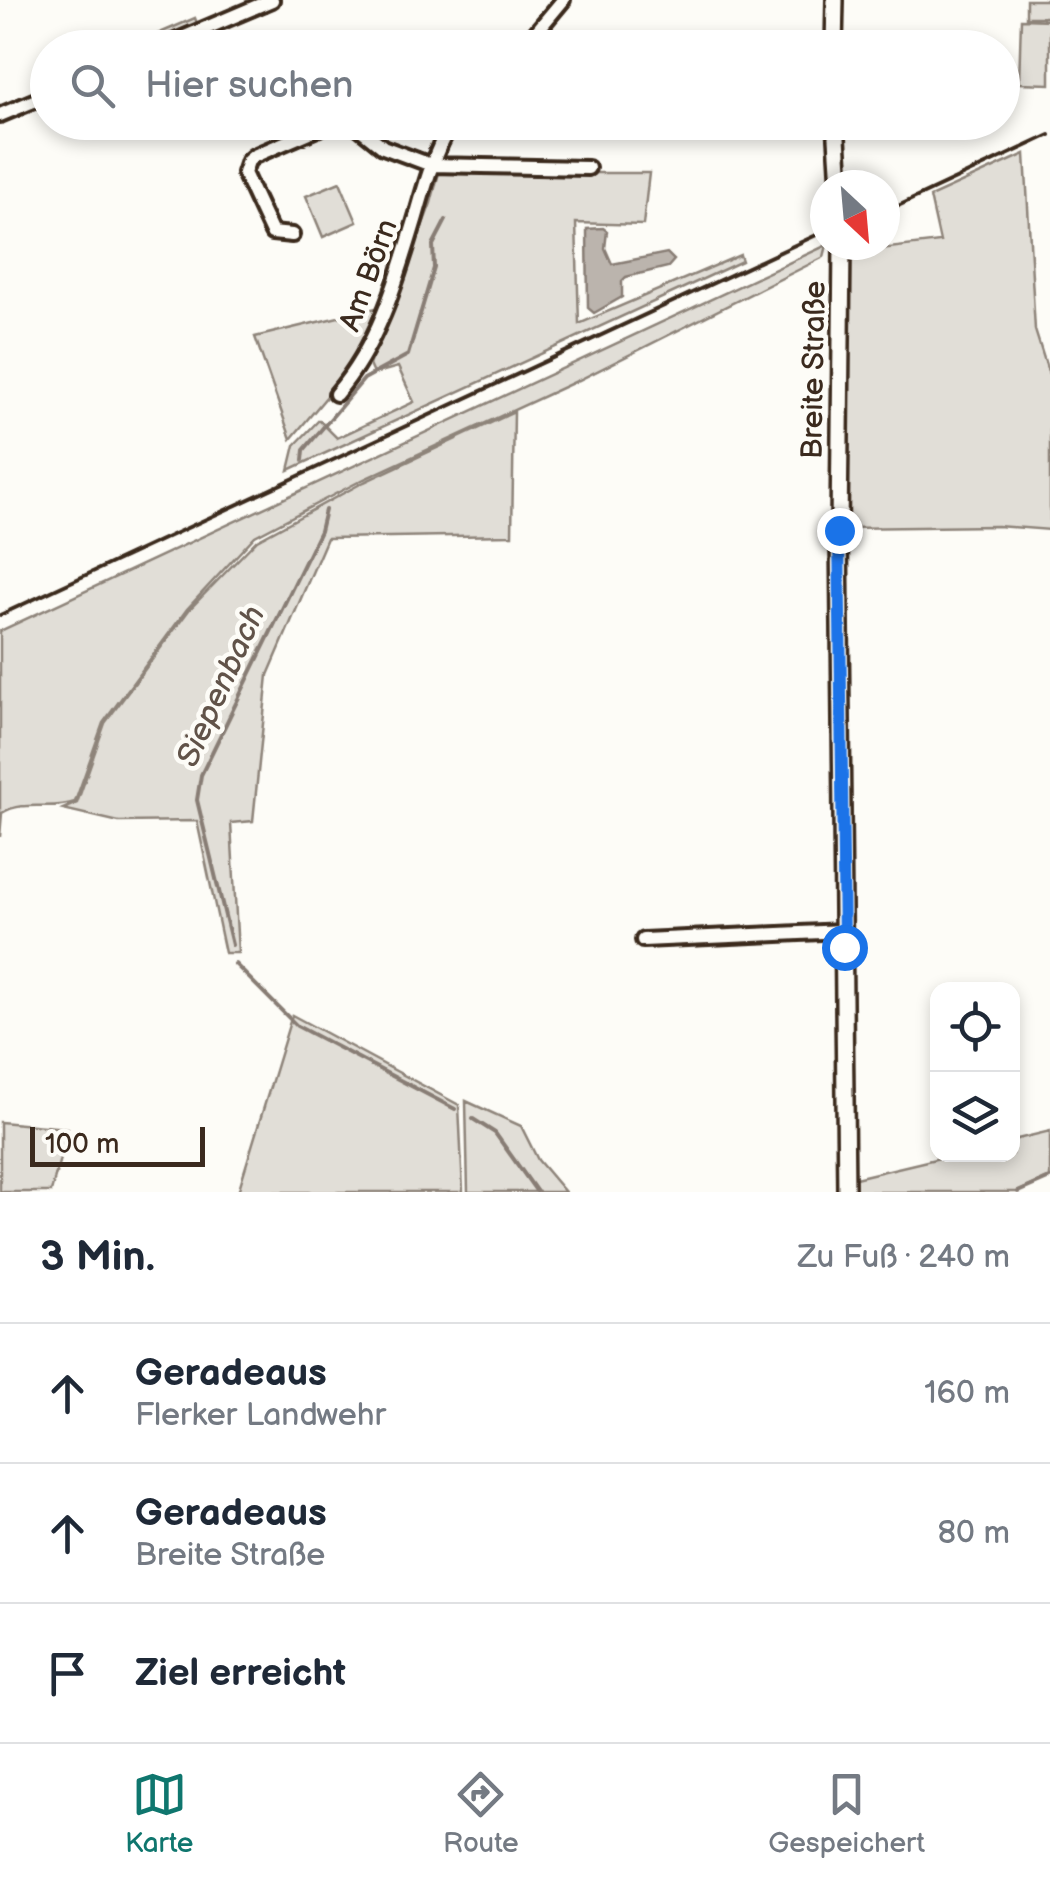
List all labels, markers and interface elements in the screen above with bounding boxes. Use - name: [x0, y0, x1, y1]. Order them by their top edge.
- search box: [30, 30, 1020, 140]
- icon: search: [65, 58, 120, 113]
- text: Hier suchen: [145, 63, 353, 108]
- north arrow: [810, 170, 900, 260]
- street label: Am Börn: [332, 214, 406, 336]
- street label: Breite Straße: [794, 281, 834, 459]
- route end: [817, 508, 863, 554]
- water label: Siepenbach: [169, 600, 274, 773]
- route start: [822, 925, 868, 971]
- map controls: [930, 982, 1020, 1162]
- button: locate: [930, 982, 1020, 1072]
- button: layers: [930, 1072, 1020, 1162]
- scale bar: [30, 1122, 205, 1166]
- text: 100 m: [45, 1128, 119, 1161]
- text: 3 Min.: [40, 1232, 155, 1283]
- text: Zu Fuß · 240 m: [797, 1238, 1010, 1277]
- text: Geradeaus: [135, 1351, 327, 1396]
- icon: ahead: [40, 1366, 95, 1421]
- text: 160 m: [924, 1374, 1010, 1413]
- text: Flerker Landwehr: [135, 1396, 386, 1435]
- text: Geradeaus: [135, 1491, 327, 1536]
- icon: ahead: [40, 1506, 95, 1561]
- text: 80 m: [937, 1514, 1010, 1553]
- text: Breite Straße: [135, 1536, 325, 1575]
- icon: arrive: [40, 1646, 95, 1701]
- text: Ziel erreicht: [135, 1651, 346, 1696]
- tab: Karte: [125, 1767, 193, 1860]
- tab: Route: [443, 1767, 519, 1860]
- tab: Gespeichert: [768, 1767, 925, 1860]

